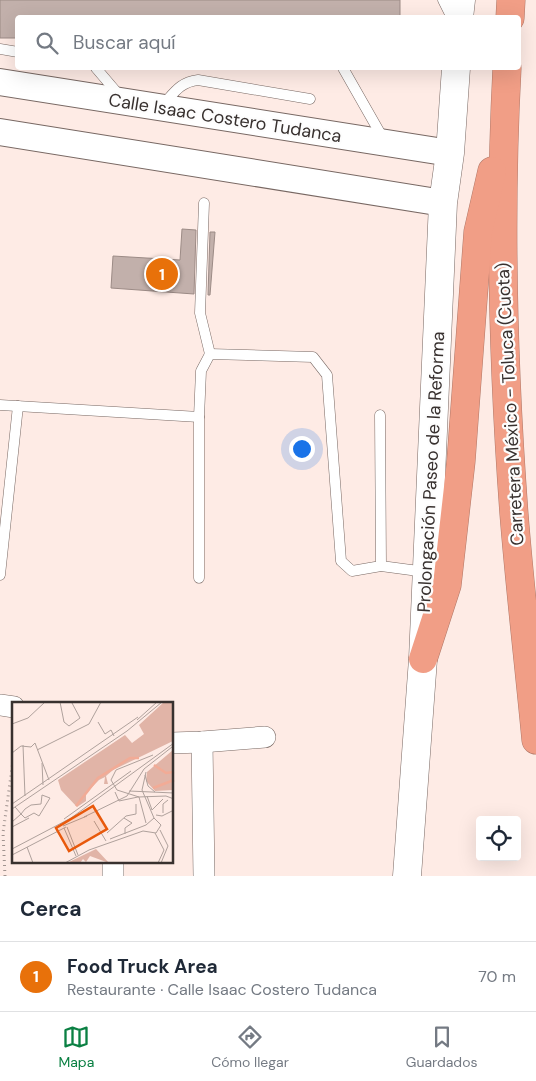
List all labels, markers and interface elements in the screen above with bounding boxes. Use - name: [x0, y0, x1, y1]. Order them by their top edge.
- search box: [15, 15, 521, 70]
- icon: search: [33, 29, 61, 57]
- text: Buscar aquí: [73, 30, 176, 55]
- street label: Calle Isaac Costero Tudanca: [107, 88, 343, 148]
- pin: 1: [146, 255, 178, 293]
- street label: Carretera México - Toluca (Cuota): [491, 262, 529, 546]
- street label: Prolongación Paseo de la Reforma: [412, 331, 450, 613]
- your location: [289, 436, 315, 462]
- inset map: [12, 702, 174, 864]
- map controls: [476, 816, 521, 861]
- button: locate: [476, 816, 521, 861]
- text: Cerca: [20, 895, 82, 923]
- text: Food Truck Area: [67, 954, 218, 979]
- text: 1: [33, 966, 39, 987]
- text: 70 m: [478, 966, 516, 987]
- text: Restaurante · Calle Isaac Costero Tudanca: [67, 979, 377, 1000]
- tab: Mapa: [58, 1023, 94, 1071]
- tab: Cómo llegar: [211, 1023, 289, 1071]
- tab: Guardados: [406, 1023, 477, 1071]

